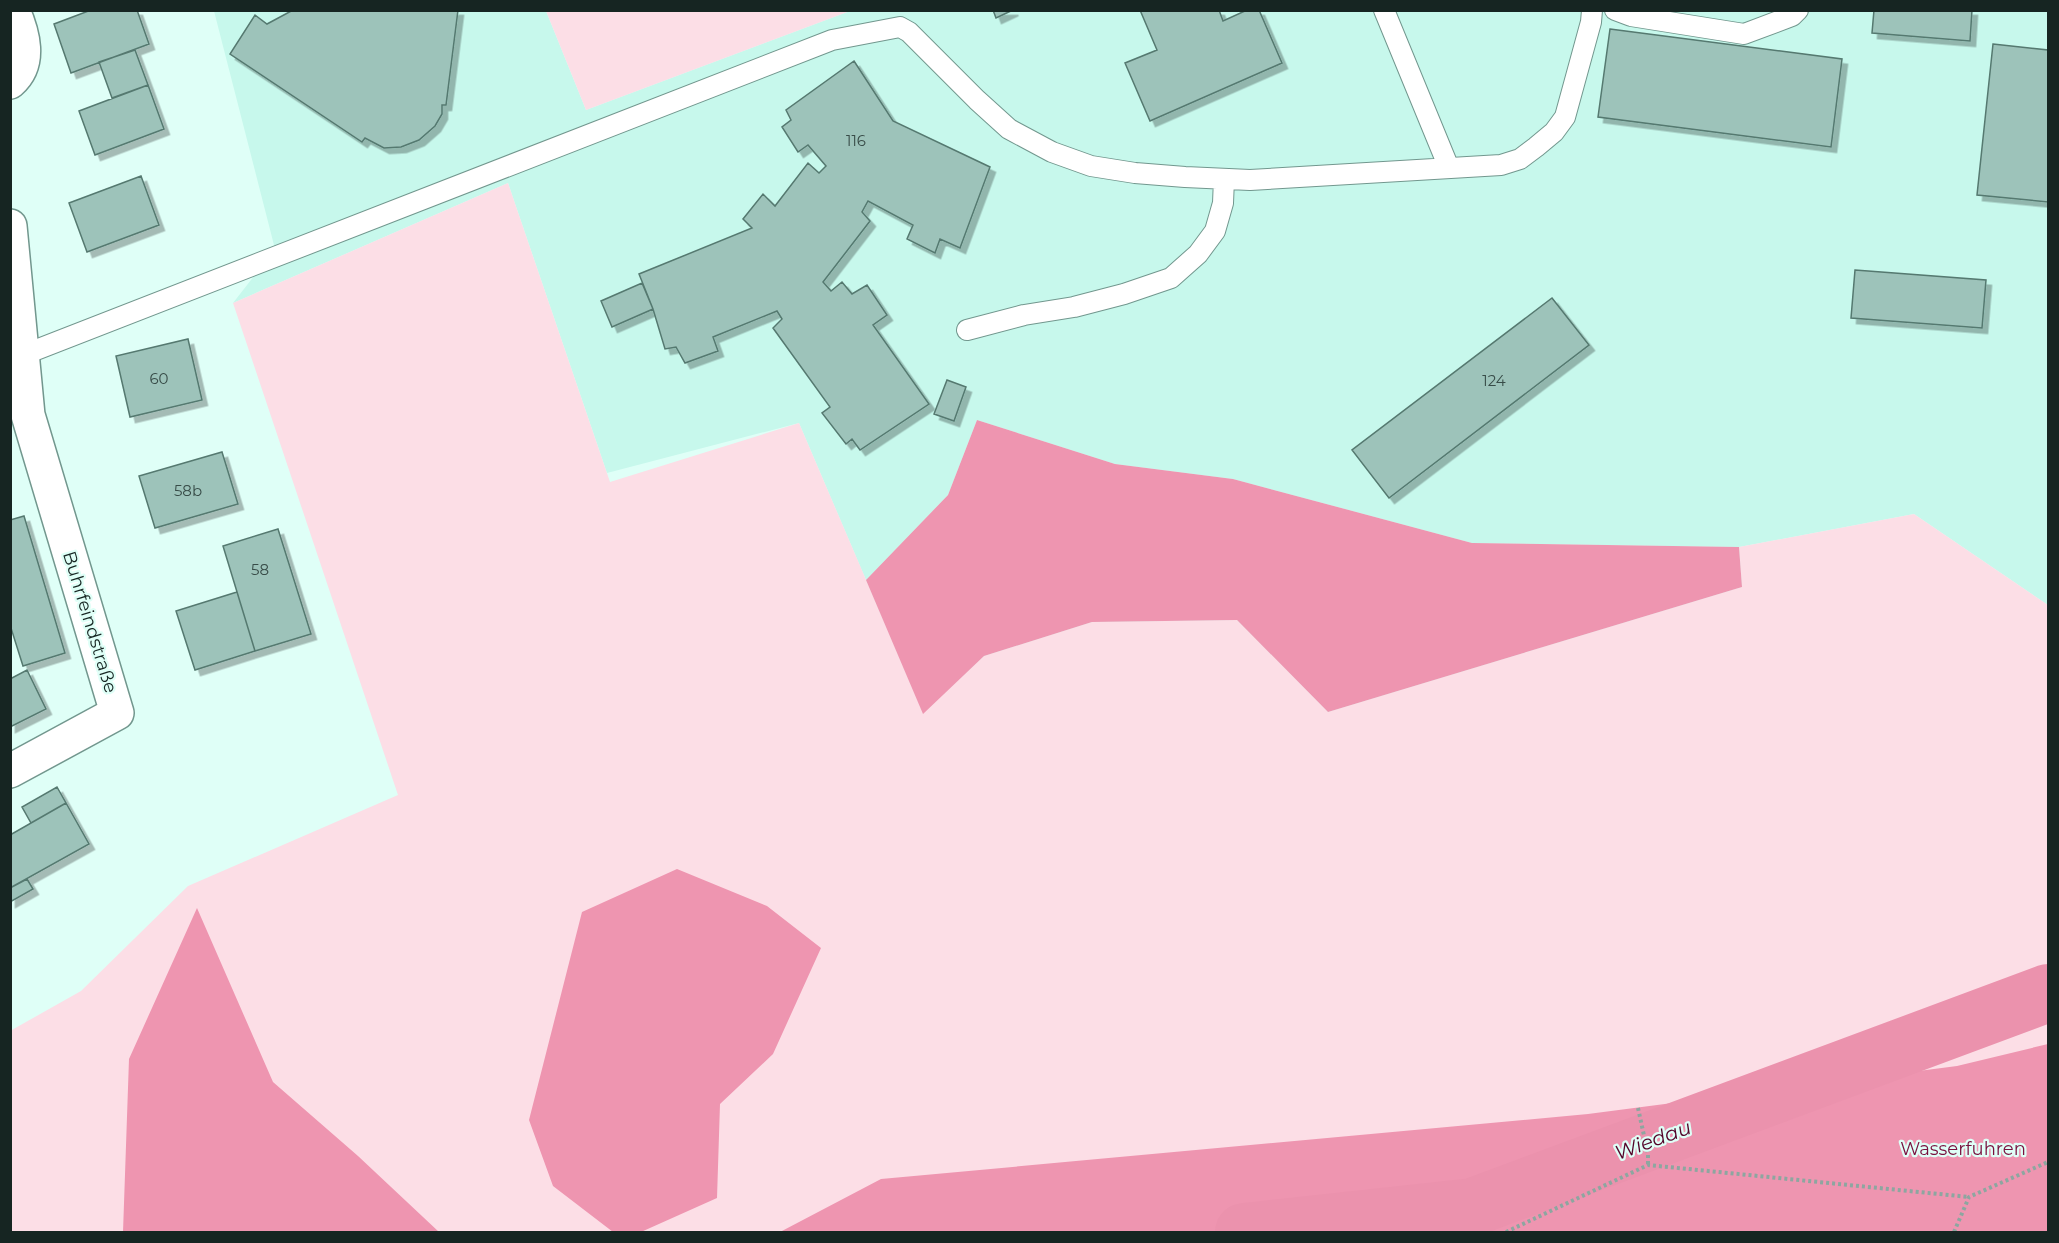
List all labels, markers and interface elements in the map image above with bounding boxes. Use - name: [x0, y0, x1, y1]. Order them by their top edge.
- house number: 116: [846, 131, 866, 150]
- house number: 60: [149, 369, 169, 388]
- house number: 124: [1482, 371, 1506, 390]
- house number: 58b: [174, 481, 202, 500]
- street label: Buhrfeindstraße: [58, 548, 122, 696]
- house number: 58: [251, 560, 269, 579]
- water label: Wiedau: [1612, 1115, 1694, 1165]
- park label: Wasserfuhren: [1900, 1138, 2026, 1160]

